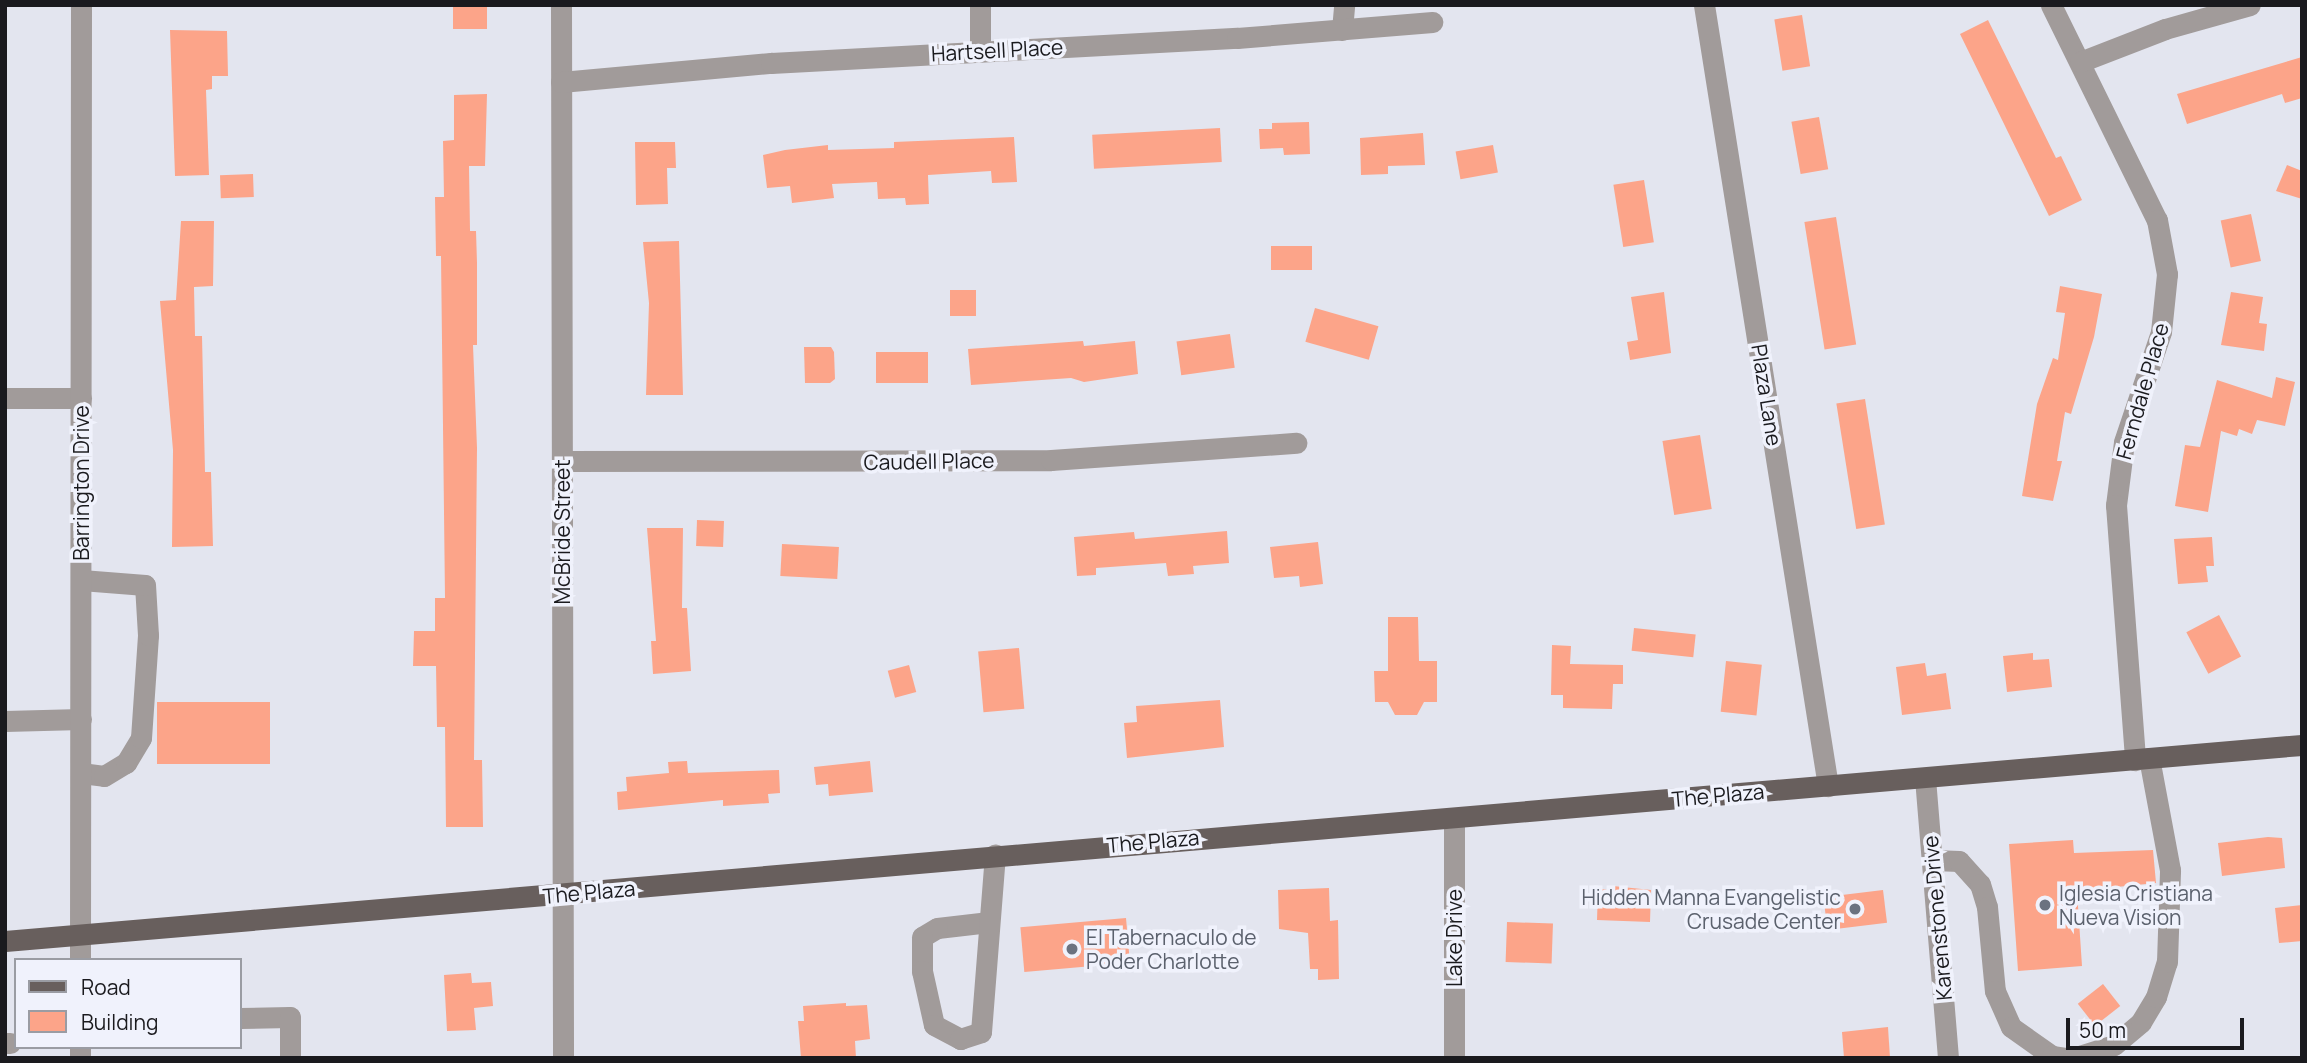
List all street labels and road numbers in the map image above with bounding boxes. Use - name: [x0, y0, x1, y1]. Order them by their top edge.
- street label: Hartsell Place: [930, 34, 1064, 66]
- street label: Ferndale Place: [2110, 320, 2174, 462]
- street label: Plaza Lane: [1747, 342, 1787, 448]
- street label: Barrington Drive: [68, 405, 94, 561]
- street label: Caudell Place: [863, 447, 995, 475]
- street label: McBride Street: [549, 459, 575, 605]
- street label: The Plaza: [1671, 778, 1765, 812]
- street label: The Plaza: [1106, 824, 1200, 858]
- street label: Karenstone Drive: [1917, 835, 1957, 1001]
- street label: The Plaza: [542, 875, 636, 909]
- street label: Lake Drive: [1441, 889, 1467, 987]

